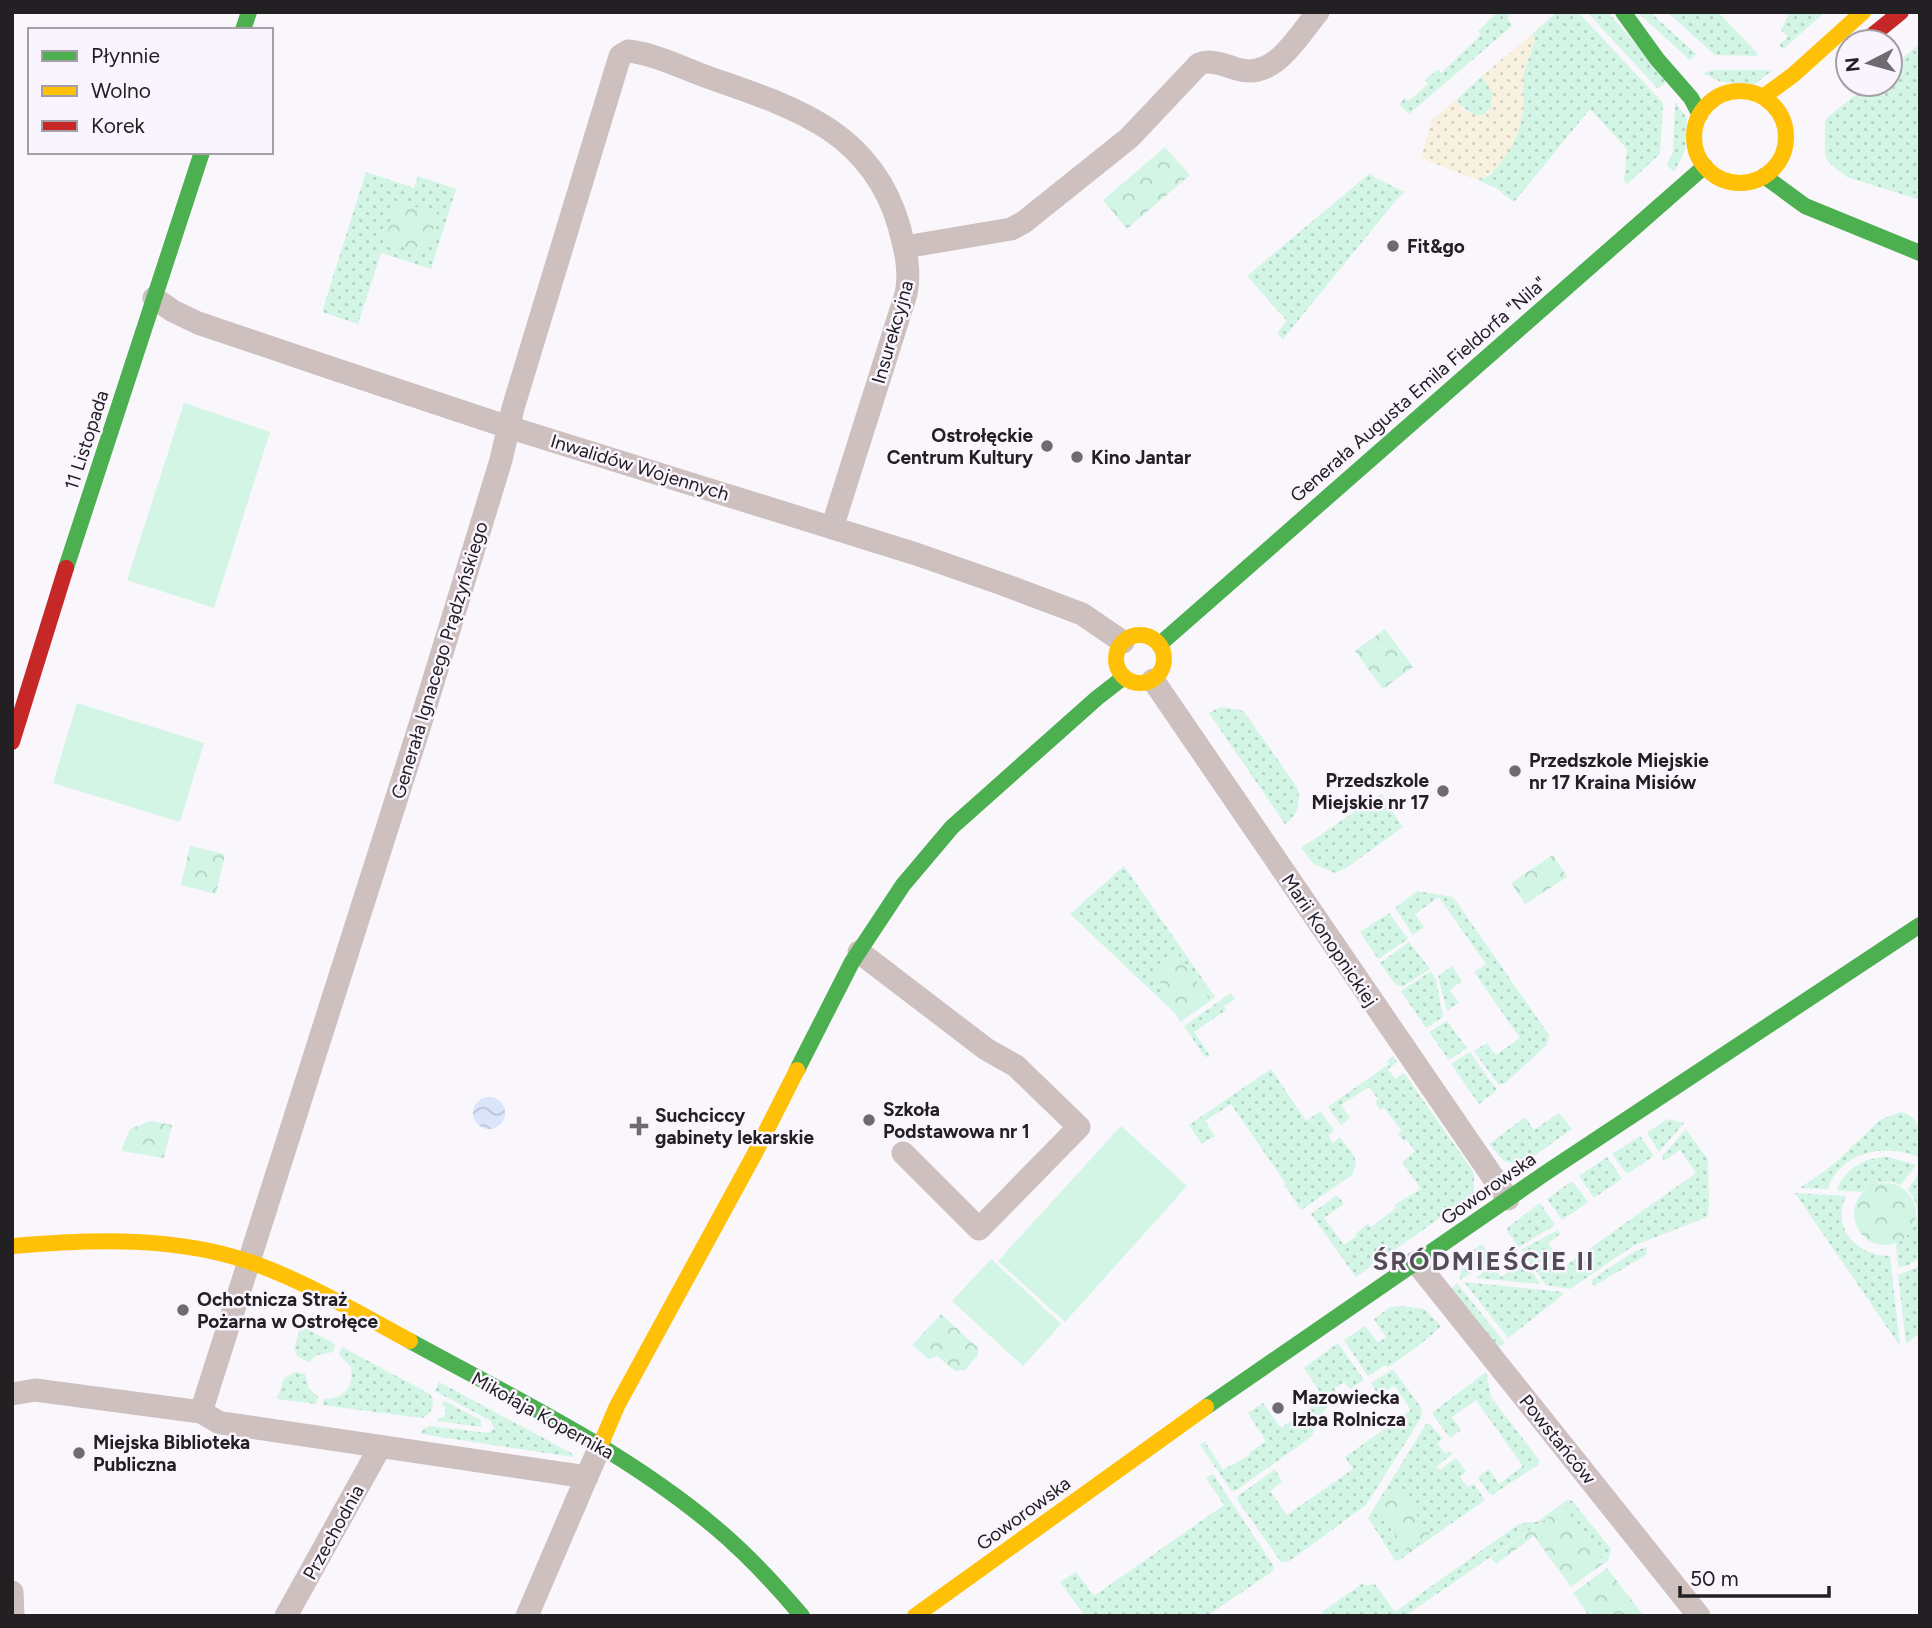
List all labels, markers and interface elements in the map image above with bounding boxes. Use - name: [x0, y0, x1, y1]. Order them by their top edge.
- legend: [28, 28, 273, 154]
- north arrow: [1834, 28, 1904, 98]
- text: Płynnie: [91, 43, 160, 68]
- text: N: [1840, 56, 1865, 73]
- text: Wolno: [91, 78, 151, 103]
- text: Korek: [91, 113, 145, 138]
- place label: Fit&go: [1407, 235, 1465, 258]
- marker: Fit&go: [1385, 238, 1401, 254]
- street label: Generała Augusta Emila Fieldorfa "Nila": [1286, 272, 1551, 507]
- street label: Insurekcyjna: [867, 278, 918, 386]
- street label: 11 Listopada: [60, 387, 113, 493]
- place label: Ostrołęckie Centrum Kultury: [887, 424, 1033, 469]
- street label: Inwalidów Wojennych: [548, 429, 732, 506]
- marker: Ostrołęckie Centrum Kultury: [1039, 438, 1055, 454]
- place label: Kino Jantar: [1091, 446, 1191, 469]
- marker: Kino Jantar: [1069, 449, 1085, 465]
- street label: Generała Ignacego Prądzyńskiego: [386, 519, 493, 802]
- place label: Przedszkole Miejskie nr 17 Kraina Misiów: [1529, 749, 1709, 794]
- marker: Przedszkole Miejskie nr 17 Kraina Misiów: [1507, 763, 1523, 779]
- place label: Przedszkole Miejskie nr 17: [1311, 769, 1429, 814]
- marker: Przedszkole Miejskie nr 17: [1435, 783, 1451, 799]
- street label: Marii Konopnickiej: [1277, 869, 1383, 1011]
- place label: Szkoła Podstawowa nr 1: [883, 1098, 1030, 1143]
- place label: Suchciccy gabinety lekarskie: [655, 1104, 815, 1149]
- marker: Szkoła Podstawowa nr 1: [861, 1112, 877, 1128]
- marker: Suchciccy gabinety lekarskie: [629, 1116, 649, 1136]
- street label: Goworowska: [1436, 1147, 1540, 1230]
- district label: ŚRÓDMIEŚCIE II: [1372, 1245, 1596, 1277]
- place label: Ochotnicza Straż Pożarna w Ostrołęce: [197, 1288, 379, 1333]
- marker: Ochotnicza Straż Pożarna w Ostrołęce: [175, 1302, 191, 1318]
- street label: Mikołaja Kopernika: [468, 1367, 618, 1464]
- place label: Mazowiecka Izba Rolnicza: [1292, 1386, 1406, 1431]
- street label: Powstańców: [1514, 1390, 1601, 1489]
- marker: Mazowiecka Izba Rolnicza: [1270, 1400, 1286, 1416]
- place label: Miejska Biblioteka Publiczna: [93, 1431, 250, 1476]
- marker: Miejska Biblioteka Publiczna: [71, 1445, 87, 1461]
- street label: Goworowska: [972, 1472, 1075, 1555]
- street label: Przechodnia: [298, 1481, 369, 1584]
- scale bar: [1680, 1554, 1829, 1598]
- text: 50 m: [1690, 1566, 1739, 1591]

